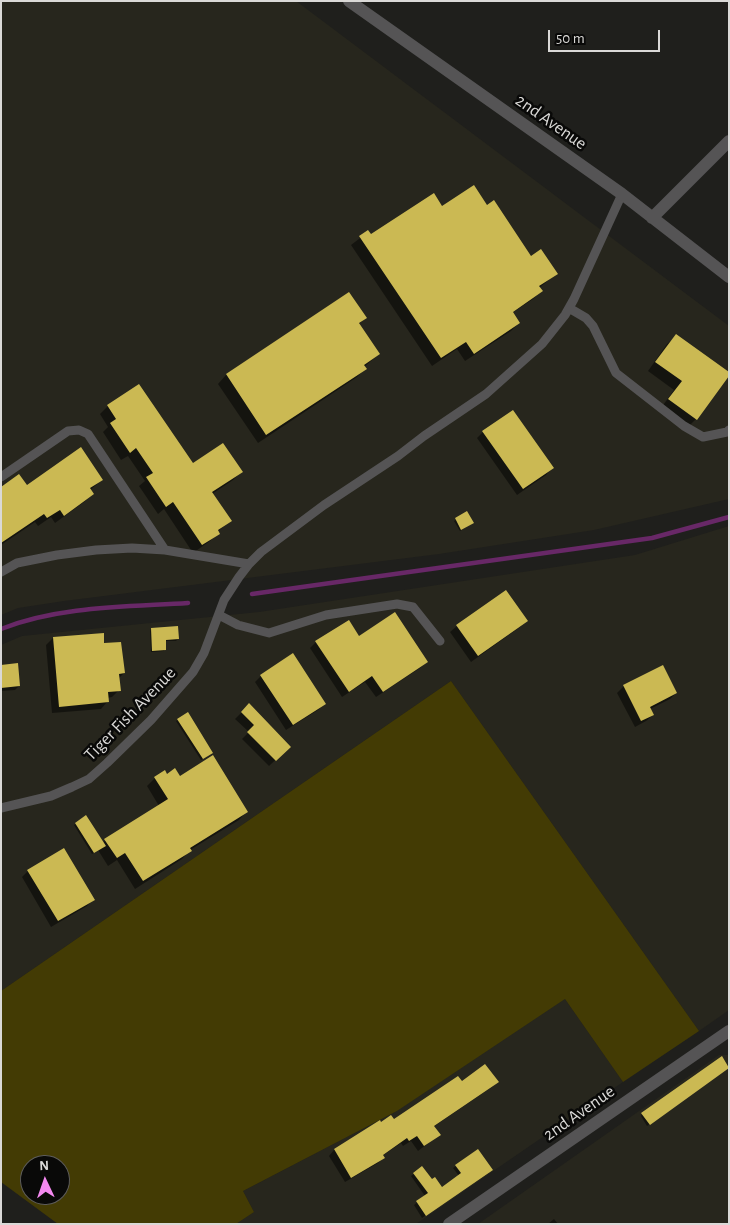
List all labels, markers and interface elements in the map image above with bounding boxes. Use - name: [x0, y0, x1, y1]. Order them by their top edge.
- scale bar: [550, 20, 662, 52]
- text: 50 m: [556, 31, 585, 46]
- street label: 2nd Avenue: [511, 90, 591, 154]
- street label: Tiger Fish Avenue: [80, 662, 180, 766]
- street label: 2nd Avenue: [539, 1081, 619, 1145]
- north arrow: [20, 1155, 70, 1205]
- text: N: [39, 1159, 49, 1173]

